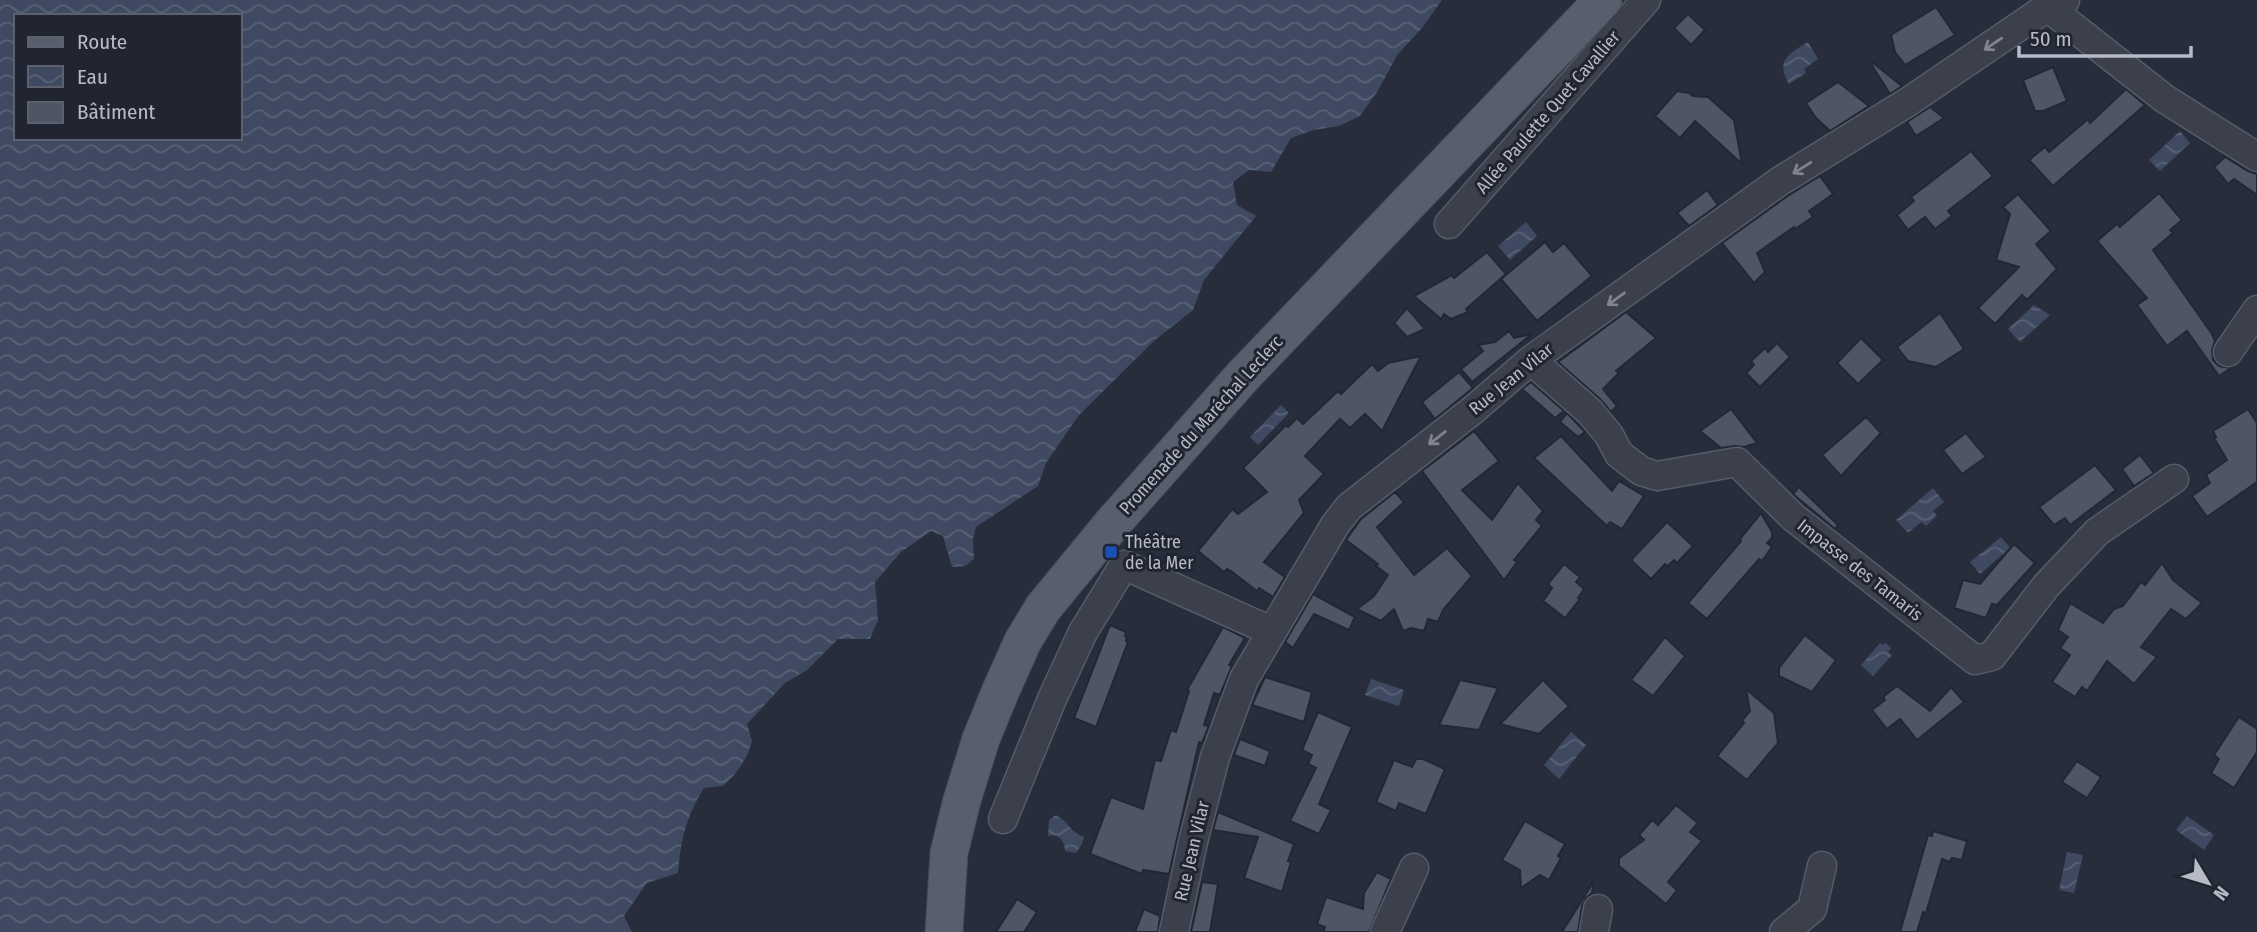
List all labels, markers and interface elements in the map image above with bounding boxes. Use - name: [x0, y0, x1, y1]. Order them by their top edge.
- legend: [14, 14, 242, 140]
- scale bar: [2019, 14, 2190, 58]
- street label: Allée Paulette Quet Cavallier: [1471, 26, 1625, 198]
- text: 50 m: [2030, 26, 2072, 52]
- text: Route: [77, 29, 127, 55]
- one-way arrow: [1984, 37, 2003, 51]
- text: Eau: [77, 64, 108, 90]
- text: Bâtiment: [77, 99, 156, 125]
- one-way arrow: [1793, 160, 1812, 175]
- one-way arrow: [1607, 292, 1626, 306]
- street label: Promenade du Maréchal Leclerc: [1115, 331, 1288, 519]
- street label: Rue Jean Vilar: [1464, 338, 1558, 420]
- one-way arrow: [1428, 431, 1446, 446]
- street label: Impasse des Tamaris: [1793, 514, 1927, 626]
- place label: Théâtre de la Mer: [1125, 531, 1194, 574]
- marker: Théâtre de la Mer: [1103, 544, 1119, 560]
- street label: Rue Jean Vilar: [1170, 798, 1214, 903]
- north arrow: [2173, 848, 2243, 918]
- text: N: [2208, 882, 2234, 905]

